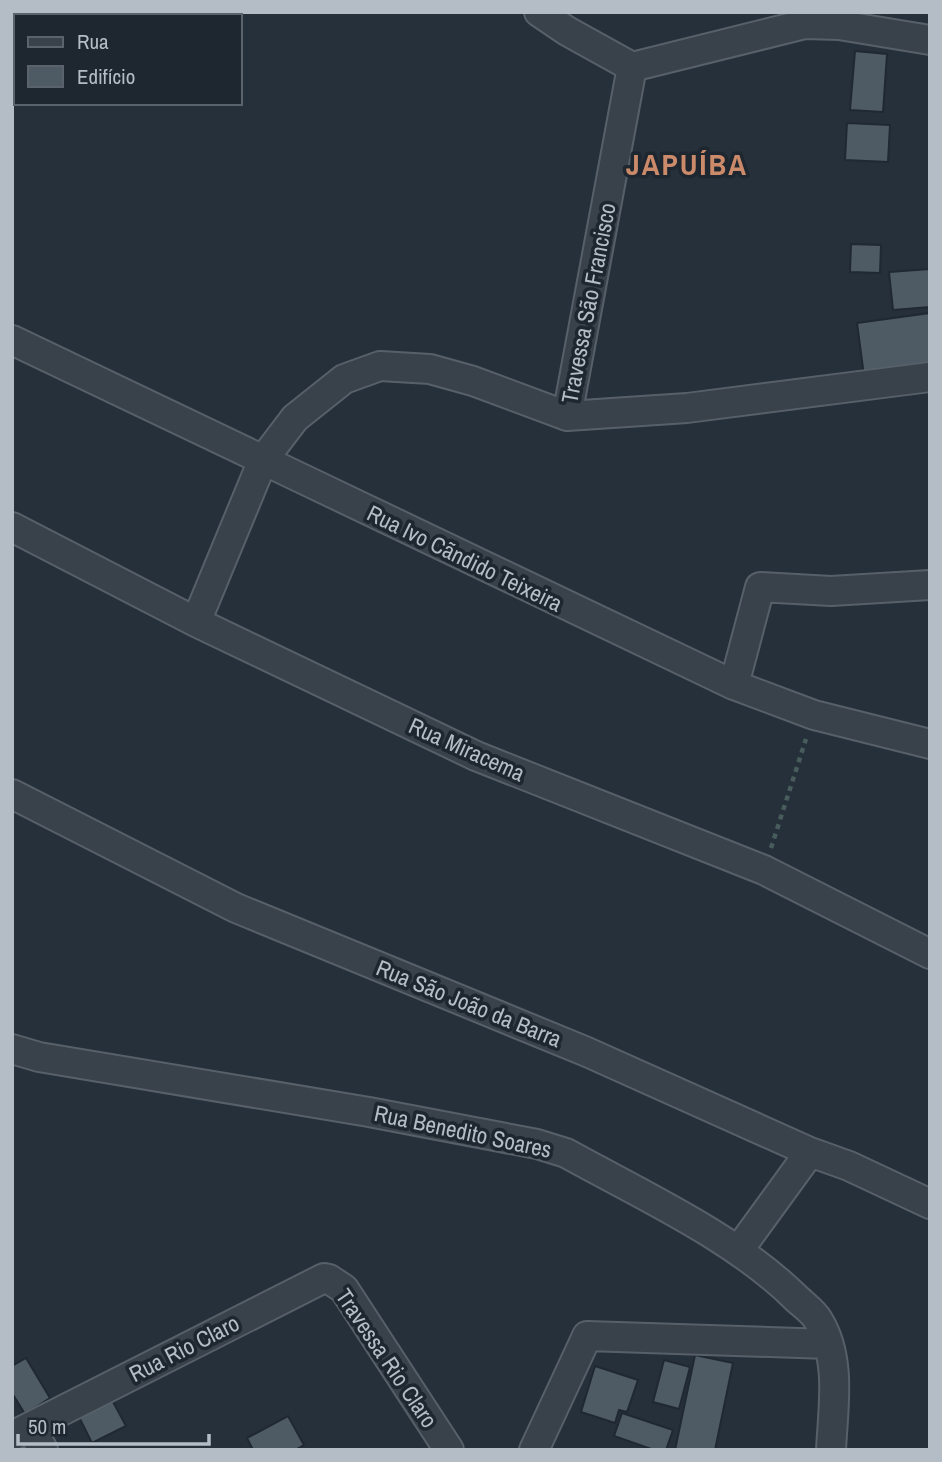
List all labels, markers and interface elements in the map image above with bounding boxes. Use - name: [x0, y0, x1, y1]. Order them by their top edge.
- legend: [14, 14, 242, 105]
- text: Rua: [77, 27, 109, 56]
- text: Edifício: [77, 62, 135, 91]
- district label: JAPUÍBA: [626, 144, 748, 184]
- street label: Travessa São Francisco: [553, 200, 623, 406]
- street label: Rua Ivo Cãndido Teixeira: [362, 497, 568, 619]
- street label: Rua Miracema: [404, 710, 530, 789]
- street label: Rua São João da Barra: [372, 952, 567, 1054]
- street label: Rua Benedito Soares: [372, 1097, 554, 1165]
- street label: Travessa Rio Claro: [329, 1282, 445, 1434]
- street label: Rua Rio Claro: [124, 1307, 244, 1389]
- scale bar: [18, 1402, 208, 1446]
- text: 50 m: [28, 1412, 66, 1441]

